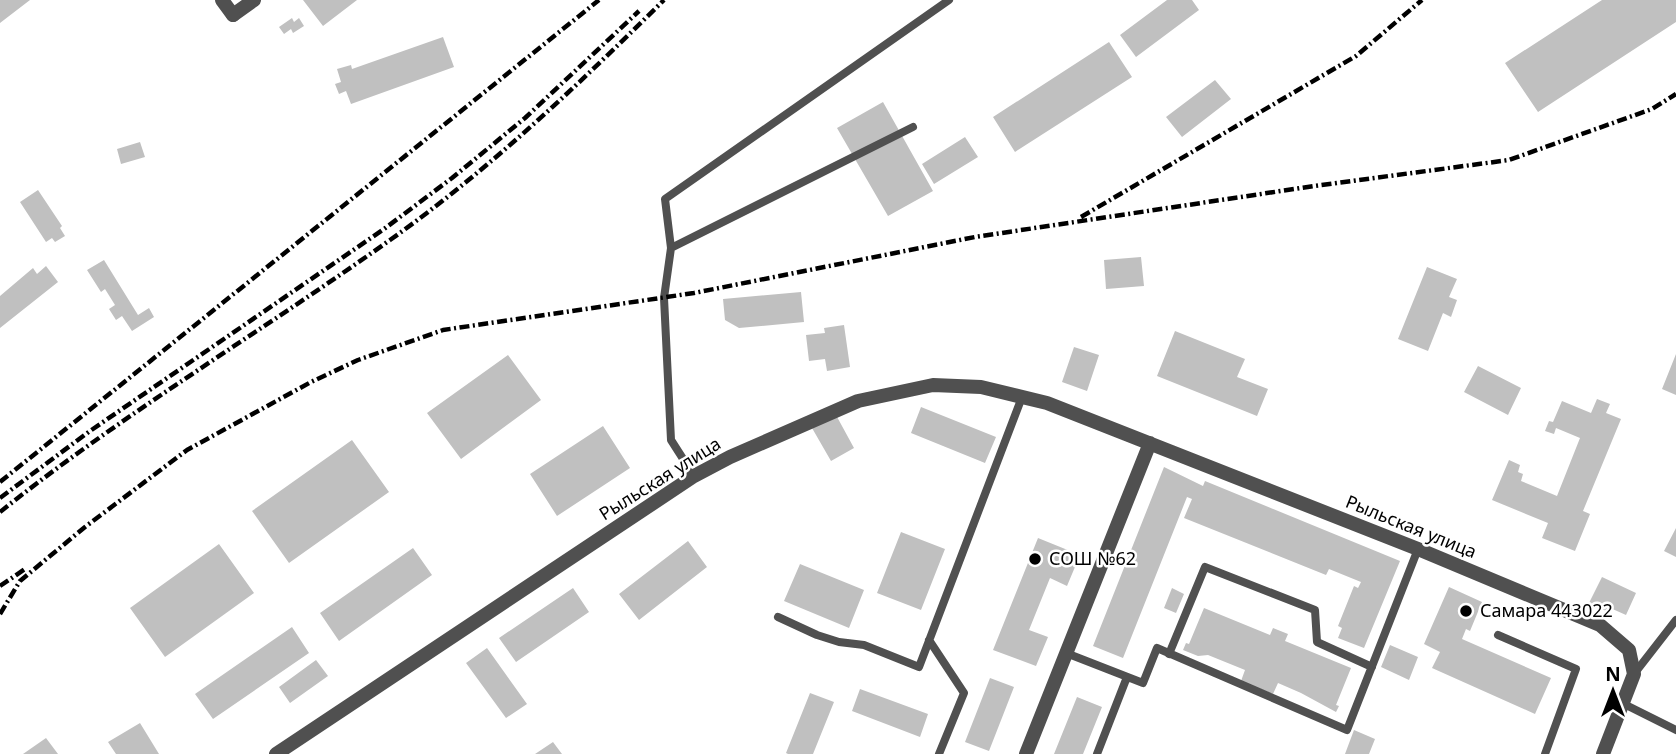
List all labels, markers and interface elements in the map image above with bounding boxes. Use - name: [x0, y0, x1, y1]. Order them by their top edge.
- street label: Рыльская улица: [594, 431, 725, 525]
- street label: Рыльская улица: [1342, 489, 1480, 563]
- place label: СОШ №62: [1049, 546, 1136, 570]
- marker: СОШ №62: [1027, 551, 1043, 567]
- place label: Самара 443022: [1480, 598, 1613, 622]
- marker: Самара 443022: [1458, 603, 1474, 619]
- north arrow: [1578, 656, 1648, 726]
- text: N: [1605, 661, 1621, 687]

